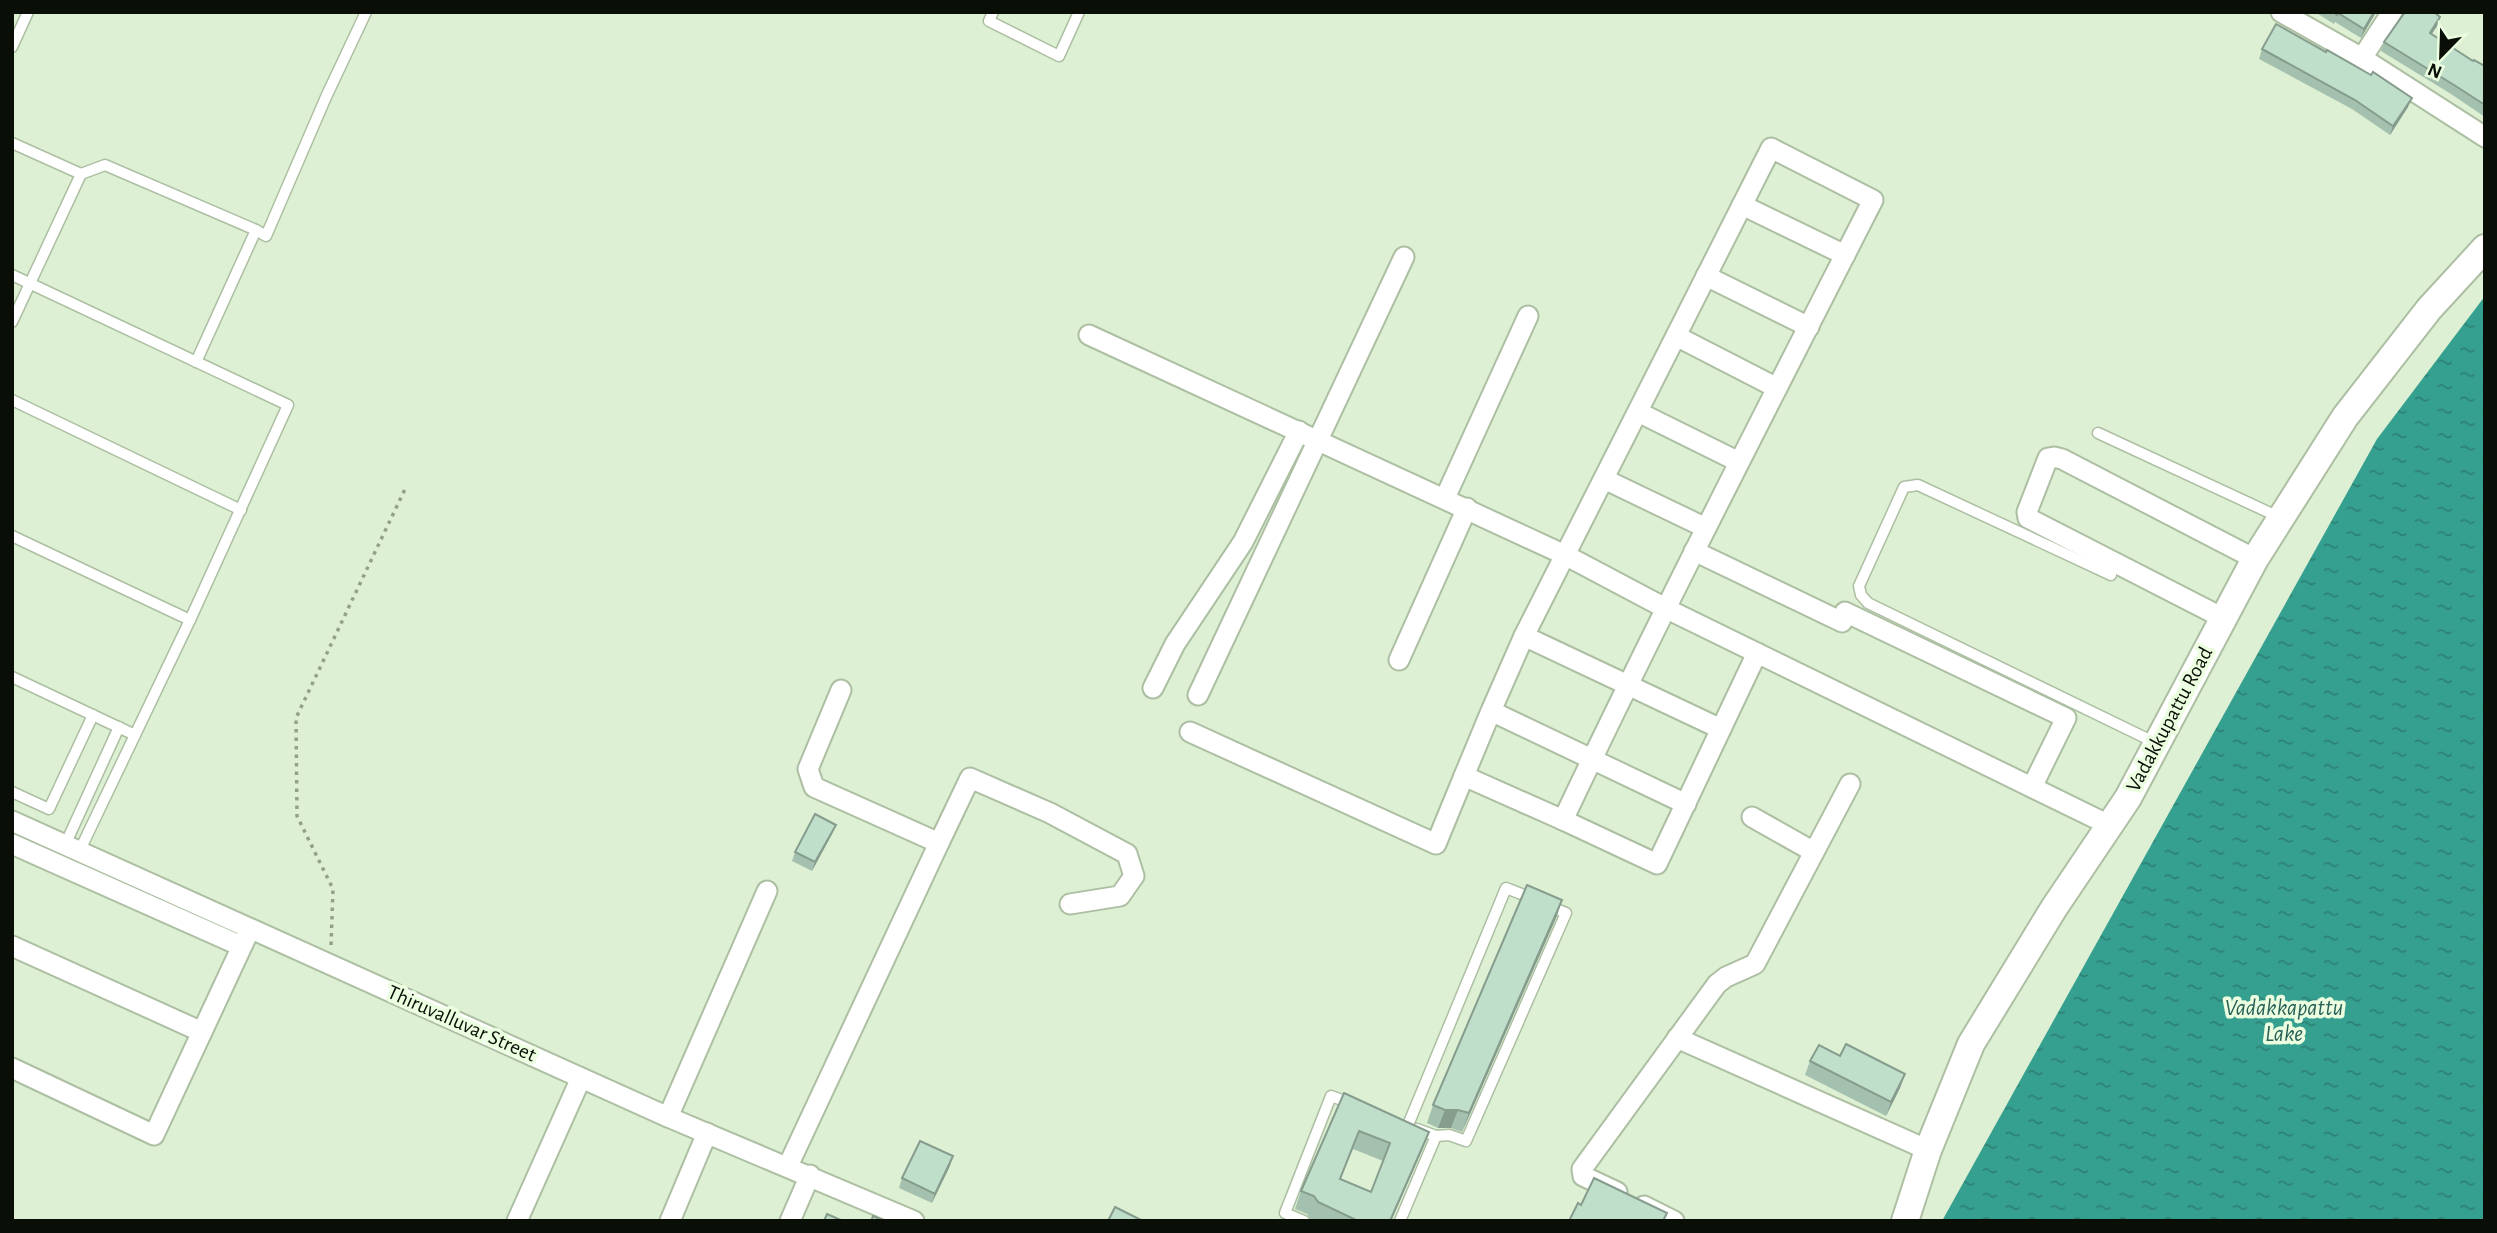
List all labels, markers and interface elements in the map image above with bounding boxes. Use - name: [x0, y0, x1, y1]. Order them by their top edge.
- north arrow: [2406, 21, 2476, 91]
- text: N: [2425, 59, 2445, 82]
- street label: Vadakkupattu Road: [2122, 643, 2216, 795]
- street label: Thiruvalluvar Street: [384, 981, 539, 1066]
- water label: Vadakkapattu Lake: [2225, 997, 2343, 1046]

